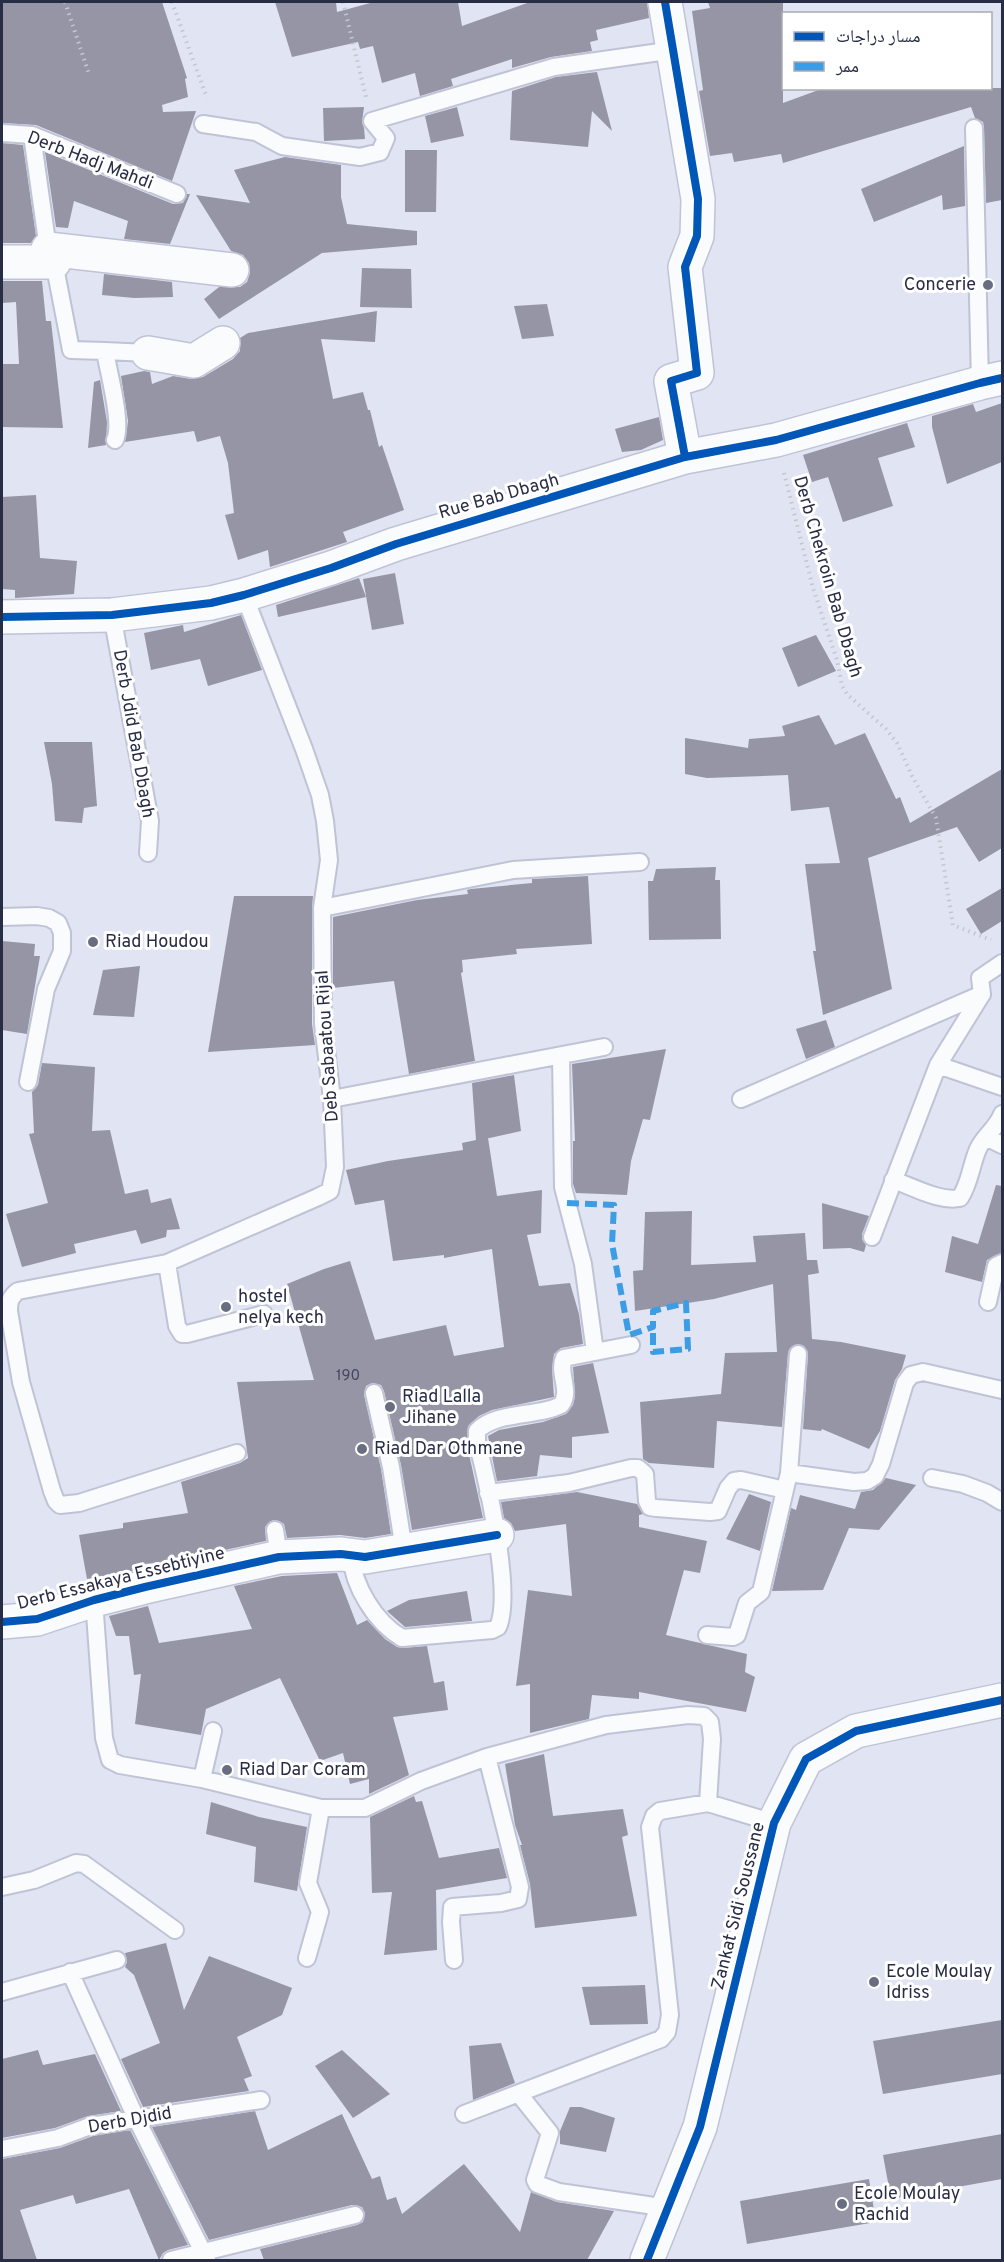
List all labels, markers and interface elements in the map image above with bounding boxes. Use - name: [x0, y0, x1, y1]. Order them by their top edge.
- legend: [782, 12, 992, 90]
- text: مسار دراجات: [836, 26, 920, 49]
- text: ممر: [835, 56, 859, 79]
- street label: Derb Hadj Mahdi: [24, 126, 156, 196]
- place label: Concerie: [904, 274, 976, 297]
- marker: Concerie: [981, 278, 995, 292]
- street label: Rue Bab Dbagh: [436, 469, 562, 525]
- street label: Derb Chekroin Bab Dbagh: [787, 474, 867, 680]
- street label: Derb Jdid Bab Dbagh: [107, 648, 159, 820]
- place label: Riad Houdou: [105, 931, 209, 954]
- marker: Riad Houdou: [86, 935, 100, 949]
- street label: Deb Sabaatou Rijal: [311, 969, 345, 1123]
- place label: hostel nelya kech: [238, 1286, 324, 1330]
- marker: hostel nelya kech: [219, 1300, 233, 1314]
- house number: 190: [336, 1367, 360, 1386]
- place label: Riad Lalla Jihane: [402, 1386, 481, 1430]
- marker: Riad Lalla Jihane: [383, 1400, 397, 1414]
- place label: Riad Dar Othmane: [374, 1438, 523, 1461]
- marker: Riad Dar Othmane: [355, 1442, 369, 1456]
- street label: Derb Essakaya Essebtiyine: [15, 1542, 227, 1616]
- place label: Riad Dar Coram: [239, 1759, 366, 1782]
- marker: Riad Dar Coram: [220, 1763, 234, 1777]
- street label: Zankat Sidi Soussane: [707, 1820, 771, 1992]
- place label: Ecole Moulay Idriss: [886, 1961, 992, 2005]
- marker: Ecole Moulay Idriss: [867, 1975, 881, 1989]
- street label: Derb Djdid: [86, 2102, 174, 2140]
- place label: Ecole Moulay Rachid: [854, 2183, 960, 2227]
- marker: Ecole Moulay Rachid: [835, 2197, 849, 2211]

